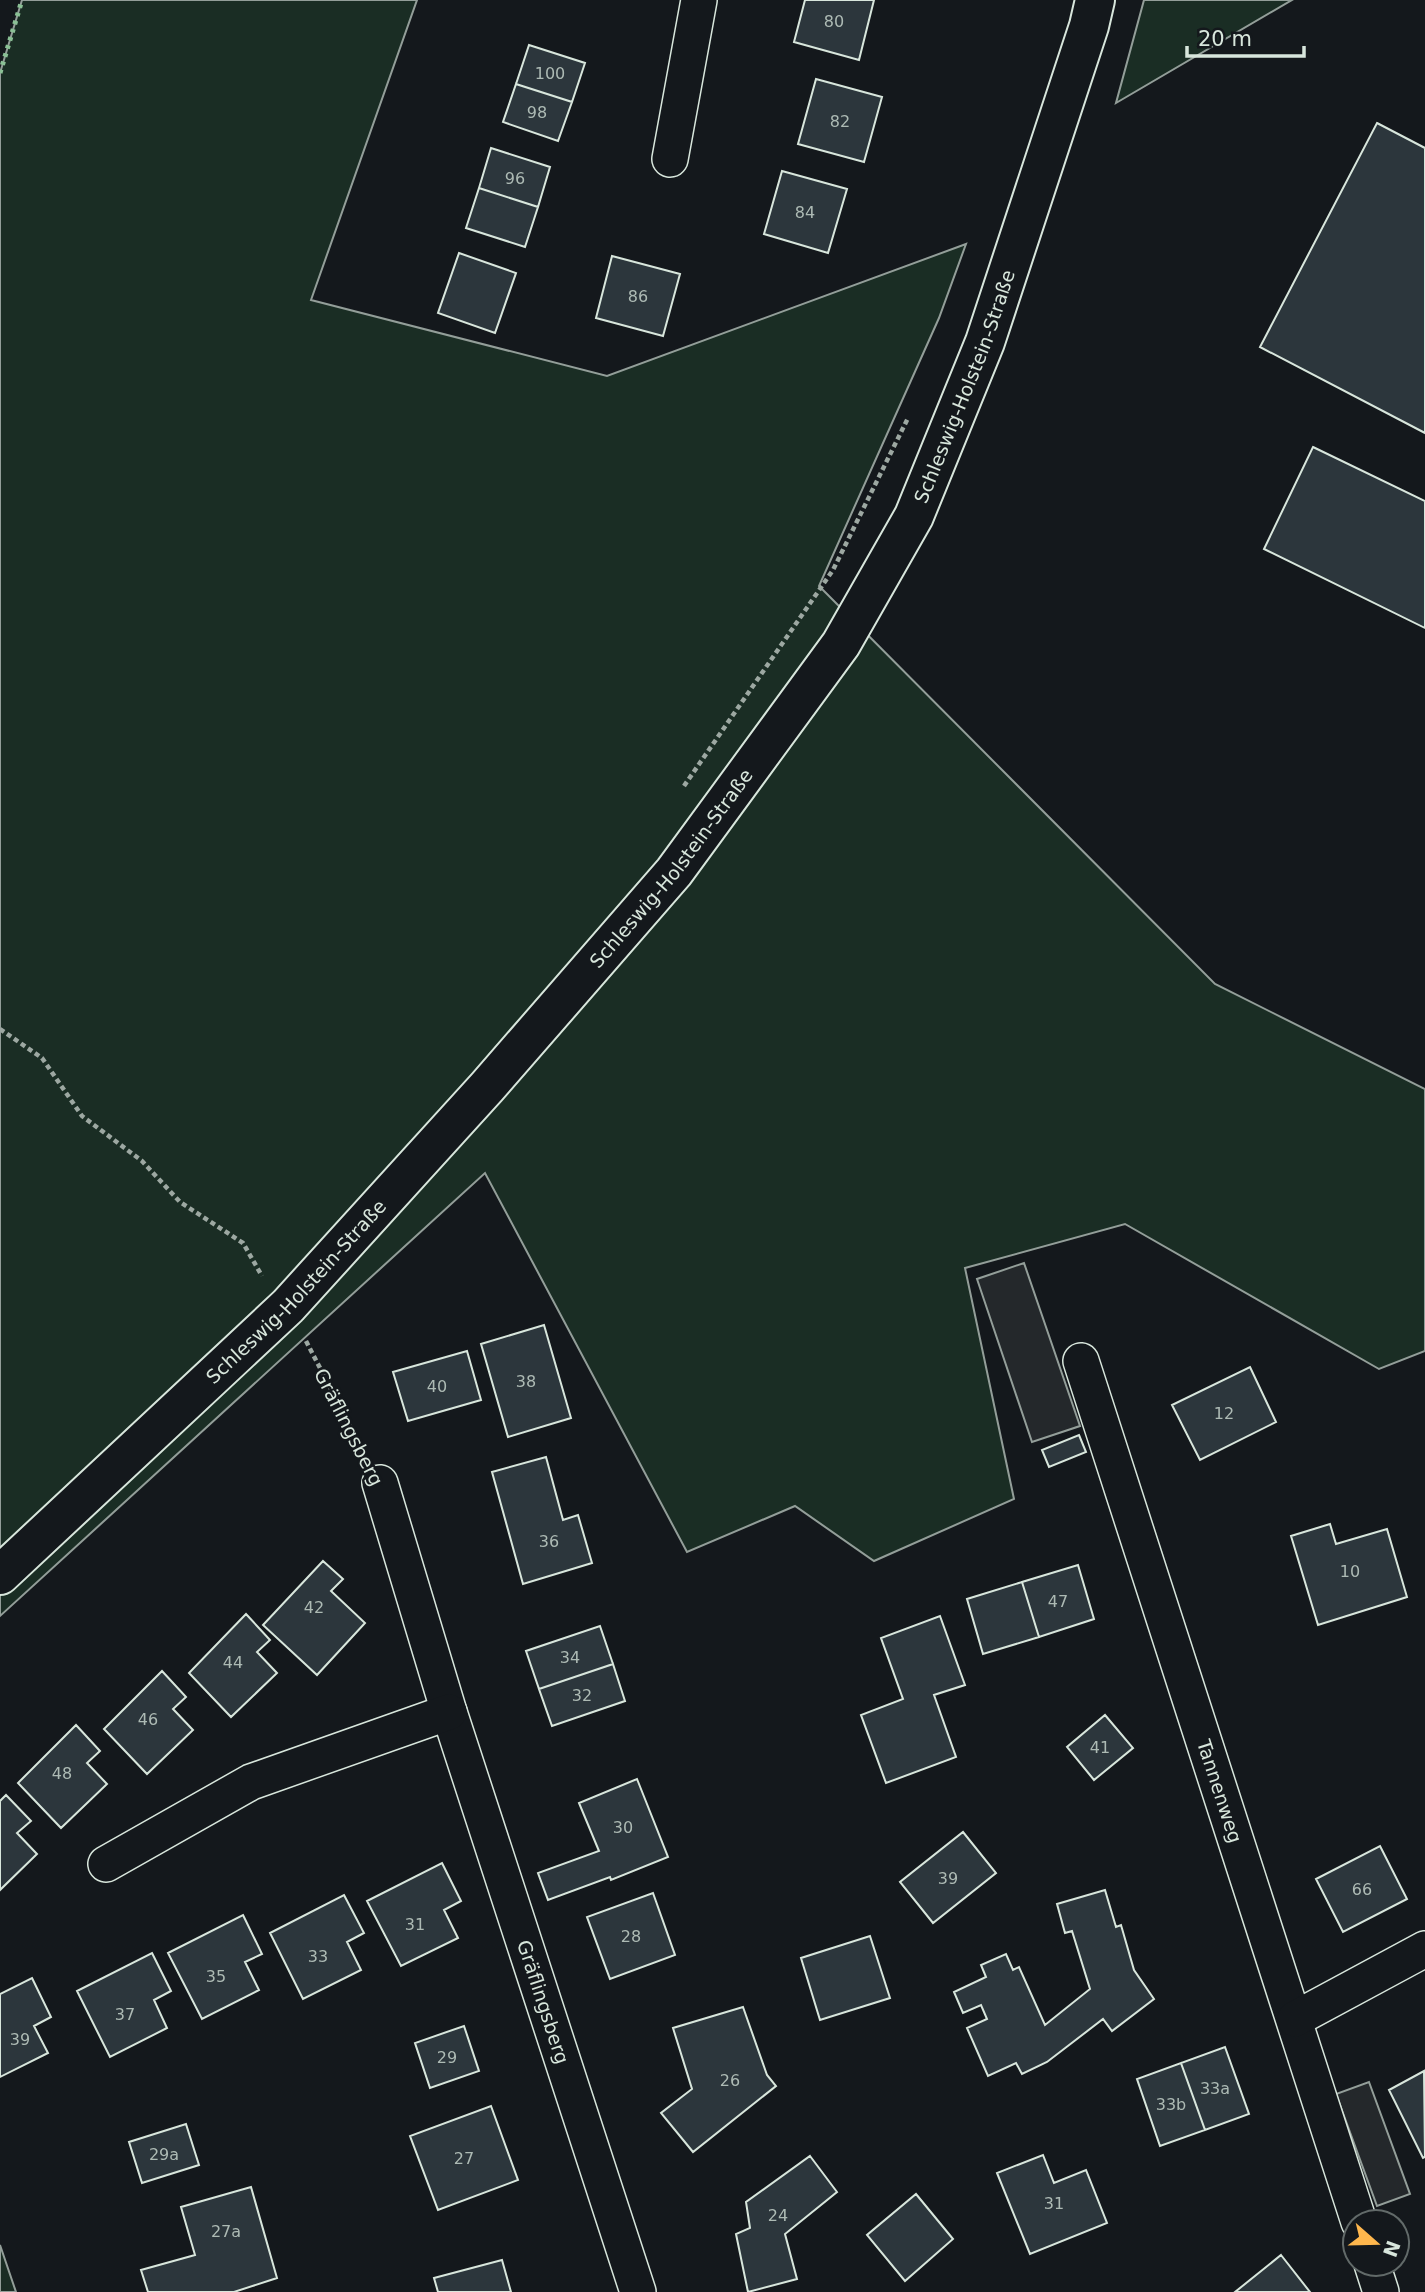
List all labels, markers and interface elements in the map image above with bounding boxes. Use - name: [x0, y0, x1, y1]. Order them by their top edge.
- house number: 80: [824, 12, 844, 31]
- scale bar: [1187, 14, 1304, 58]
- text: 20 m: [1198, 27, 1252, 51]
- house number: 100: [535, 64, 565, 83]
- house number: 98: [527, 103, 547, 122]
- house number: 82: [830, 112, 850, 131]
- house number: 96: [505, 169, 525, 188]
- house number: 84: [795, 203, 815, 222]
- street label: Schleswig-Holstein-Straße: [909, 267, 1019, 506]
- house number: 86: [628, 287, 648, 306]
- street label: Schleswig-Holstein-Straße: [585, 764, 757, 972]
- street label: Schleswig-Holstein-Straße: [201, 1195, 390, 1388]
- street label: Gräflingsberg: [310, 1365, 388, 1489]
- house number: 38: [516, 1372, 536, 1391]
- house number: 40: [427, 1377, 447, 1396]
- house number: 12: [1214, 1404, 1234, 1423]
- house number: 36: [539, 1532, 559, 1551]
- house number: 10: [1340, 1562, 1360, 1581]
- house number: 47: [1048, 1592, 1068, 1611]
- house number: 42: [304, 1598, 324, 1617]
- house number: 34: [560, 1648, 580, 1667]
- house number: 44: [223, 1653, 243, 1672]
- house number: 32: [572, 1686, 592, 1705]
- house number: 46: [138, 1710, 158, 1729]
- street label: Tannenweg: [1193, 1736, 1247, 1846]
- house number: 41: [1090, 1738, 1110, 1757]
- house number: 48: [52, 1764, 72, 1783]
- house number: 30: [613, 1818, 633, 1837]
- house number: 39: [938, 1869, 958, 1888]
- house number: 66: [1352, 1880, 1372, 1899]
- house number: 31: [405, 1915, 425, 1934]
- house number: 28: [621, 1927, 641, 1946]
- street label: Gräflingsberg: [513, 1937, 574, 2066]
- house number: 33: [308, 1947, 328, 1966]
- house number: 35: [206, 1967, 226, 1986]
- house number: 37: [115, 2005, 135, 2024]
- house number: 39: [10, 2030, 30, 2049]
- house number: 29: [437, 2048, 457, 2067]
- house number: 26: [720, 2071, 740, 2090]
- house number: 33a: [1200, 2079, 1230, 2098]
- house number: 33b: [1156, 2095, 1186, 2114]
- house number: 29a: [149, 2145, 179, 2164]
- house number: 27: [454, 2149, 474, 2168]
- house number: 31: [1044, 2194, 1064, 2213]
- house number: 24: [768, 2206, 788, 2225]
- north arrow: [1341, 2208, 1411, 2278]
- house number: 27a: [211, 2222, 241, 2241]
- text: N: [1379, 2238, 1405, 2260]

